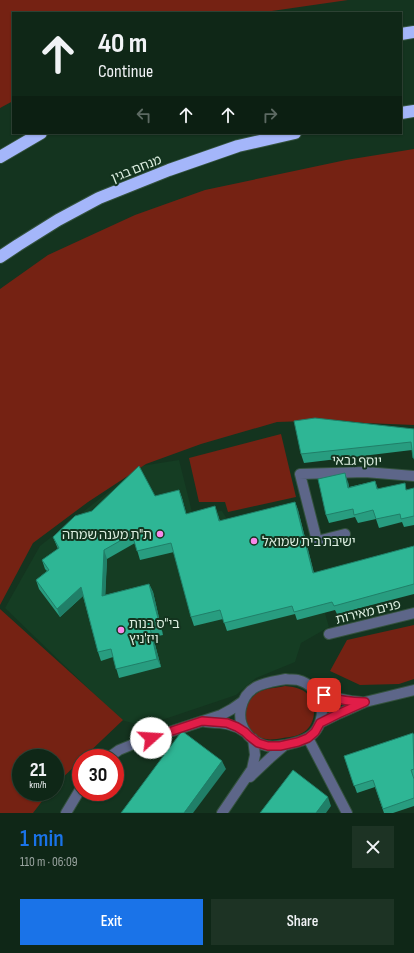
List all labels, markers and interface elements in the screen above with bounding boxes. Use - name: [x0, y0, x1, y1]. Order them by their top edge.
- text: 40 m: [98, 27, 147, 60]
- icon: ahead: [32, 28, 84, 80]
- text: Continue: [98, 61, 153, 82]
- icon: left: [133, 104, 155, 126]
- icon: ahead: [175, 104, 197, 126]
- icon: ahead: [217, 104, 239, 126]
- icon: right: [259, 104, 281, 126]
- street label: מנחם בגין: [109, 151, 164, 186]
- street label: יוסף גבאי: [332, 453, 382, 469]
- place label: ת"ת מענה שמחה: [62, 527, 152, 543]
- marker: ת"ת מענה שמחה: [155, 529, 165, 539]
- place label: ישיבת בית שמואל: [262, 534, 356, 550]
- marker: ישיבת בית שמואל: [249, 536, 259, 546]
- street label: פנים מאירות: [334, 596, 403, 628]
- place label: בי"ס בנות ויז'ניץ: [129, 616, 180, 647]
- marker: בי"ס בנות ויז'ניץ: [116, 625, 126, 635]
- pin: [307, 678, 341, 712]
- icon: arrive: [313, 684, 335, 706]
- position arrow: [130, 717, 172, 759]
- speed limit sign: 30: [72, 749, 124, 801]
- text: 21: [30, 758, 46, 782]
- text: km/h: [29, 779, 47, 791]
- text: 1 min: [20, 824, 64, 853]
- button: close: [352, 826, 394, 868]
- text: 110 m · 06:09: [20, 854, 78, 870]
- button: Exit: [20, 899, 203, 945]
- button: Share: [211, 899, 394, 945]

